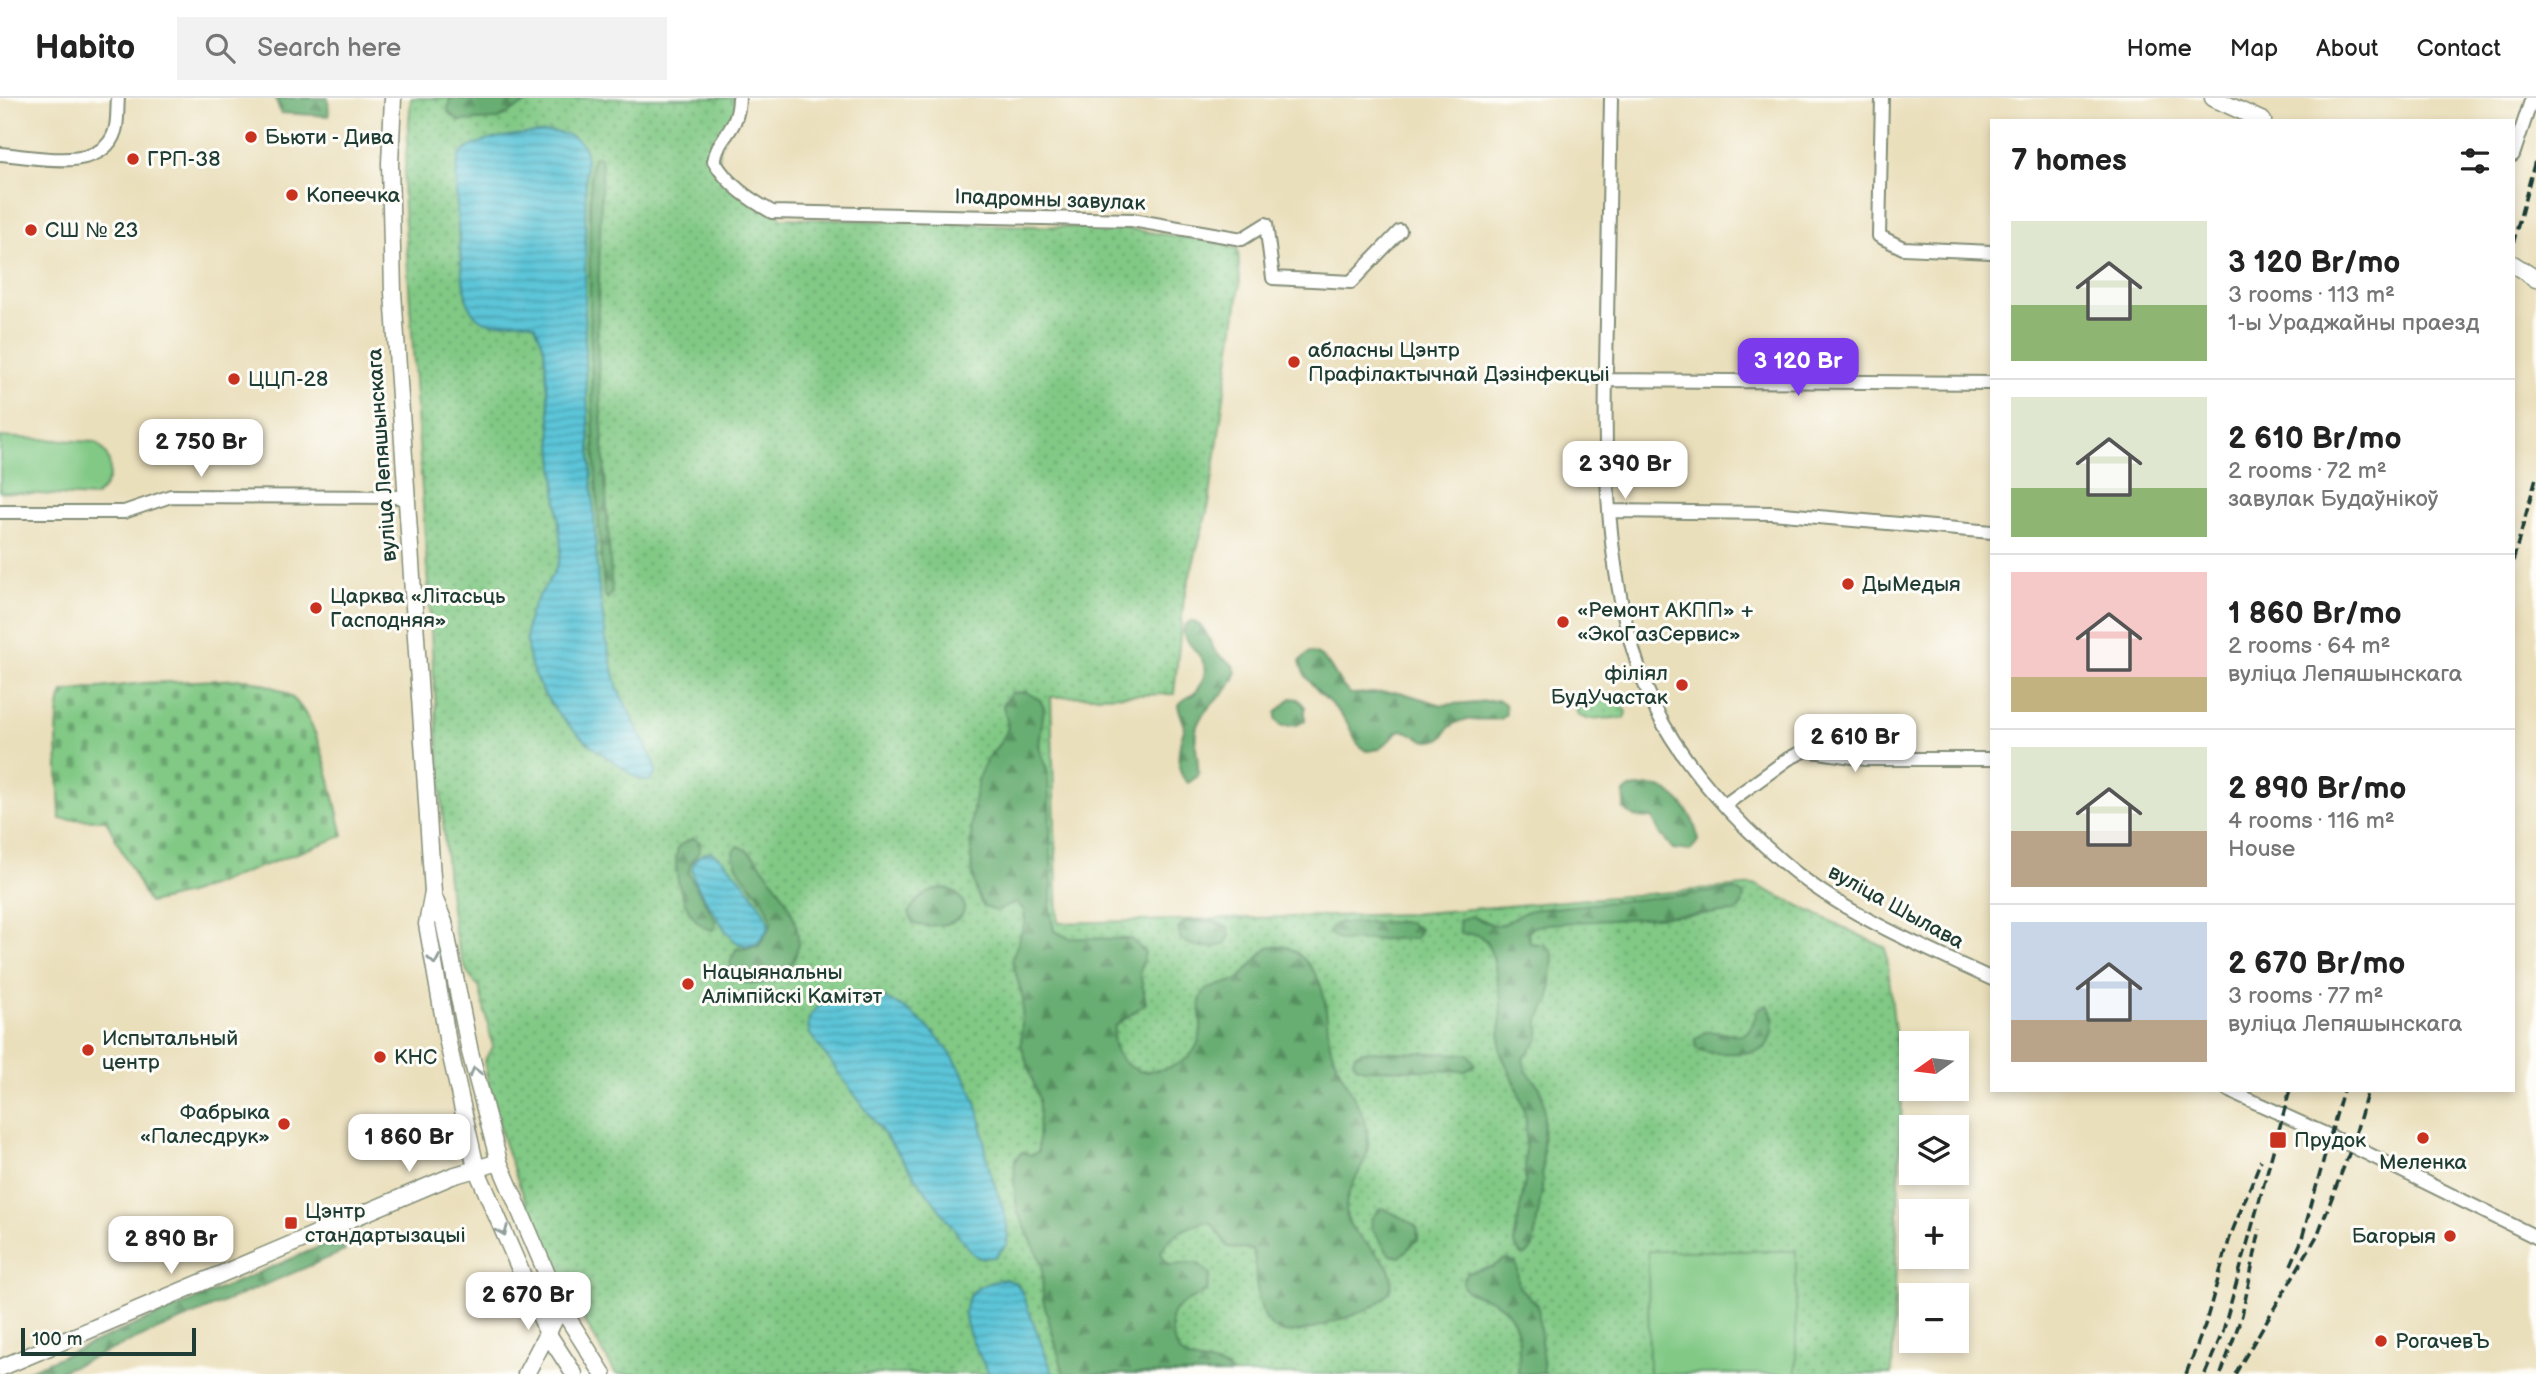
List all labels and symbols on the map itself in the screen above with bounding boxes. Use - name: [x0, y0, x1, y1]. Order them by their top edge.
- place label: Бьюти - Дива: [265, 125, 395, 150]
- marker: Бьюти - Дива: [243, 129, 259, 145]
- place label: ГРП-38: [147, 147, 220, 172]
- marker: ГРП-38: [125, 151, 141, 167]
- place label: Копеечка: [306, 183, 401, 208]
- street label: Іпадромны завулак: [954, 184, 1146, 216]
- marker: Копеечка: [284, 187, 300, 203]
- place label: СШ № 23: [45, 218, 138, 243]
- marker: СШ № 23: [23, 222, 39, 238]
- place label: абласны Цэнтр Прафілактычнай Дэзінфекцыі: [1308, 338, 1610, 387]
- pin: 3 120 Br: [1726, 338, 1870, 398]
- street label: вуліца Лепяшынскага: [362, 347, 402, 563]
- marker: абласны Цэнтр Прафілактычнай Дэзінфекцыі: [1286, 354, 1302, 370]
- place label: ЦЦП-28: [248, 367, 328, 392]
- marker: ЦЦП-28: [226, 371, 242, 387]
- pin: 2 750 Br: [129, 420, 273, 479]
- pin: 2 390 Br: [1553, 442, 1697, 501]
- place label: ДыМедыя: [1862, 572, 1961, 597]
- marker: ДыМедыя: [1840, 576, 1856, 592]
- place label: Царква «Літасьць Гасподняя»: [330, 584, 506, 633]
- place label: «Ремонт АКПП» + «ЭкоГазСервис»: [1577, 598, 1754, 647]
- marker: Царква «Літасьць Гасподняя»: [308, 600, 324, 616]
- marker: «Ремонт АКПП» + «ЭкоГазСервис»: [1555, 614, 1571, 630]
- place label: філіял БудУчастак: [1551, 661, 1668, 710]
- marker: філіял БудУчастак: [1674, 677, 1690, 693]
- pin: 2 610 Br: [1783, 714, 1927, 774]
- street label: вуліца Шылава: [1824, 859, 1969, 955]
- one-way arrow: [426, 954, 441, 965]
- place label: Нацыянальны Алімпійскі Камітэт: [701, 960, 882, 1009]
- marker: Нацыянальны Алімпійскі Камітэт: [680, 976, 696, 992]
- place label: Испытальный центр: [102, 1026, 238, 1075]
- north arrow: [1899, 1031, 1969, 1101]
- marker: Испытальный центр: [80, 1042, 96, 1058]
- place label: КНС: [394, 1045, 437, 1070]
- marker: КНС: [372, 1049, 388, 1065]
- one-way arrow: [469, 1066, 484, 1078]
- place label: Фабрыка «Палесдрук»: [140, 1100, 271, 1149]
- pin: 1 860 Br: [337, 1114, 481, 1174]
- marker: Фабрыка «Палесдрук»: [276, 1116, 292, 1132]
- place label: Прудок: [2294, 1128, 2366, 1153]
- marker: Прудок: [2268, 1130, 2288, 1150]
- marker: Меленка: [2415, 1130, 2431, 1146]
- place label: Меленка: [2379, 1150, 2468, 1175]
- place label: Цэнтр стандартызацыі: [305, 1199, 466, 1248]
- marker: Цэнтр стандартызацыі: [283, 1215, 299, 1231]
- pin: 2 890 Br: [99, 1216, 243, 1276]
- one-way arrow: [495, 1224, 509, 1236]
- place label: Багорыя: [2352, 1224, 2436, 1249]
- marker: Багорыя: [2442, 1228, 2458, 1244]
- pin: 2 670 Br: [456, 1272, 600, 1332]
- scale bar: [21, 1325, 196, 1357]
- place label: РогачевЪ: [2395, 1329, 2490, 1354]
- marker: РогачевЪ: [2373, 1333, 2389, 1349]

